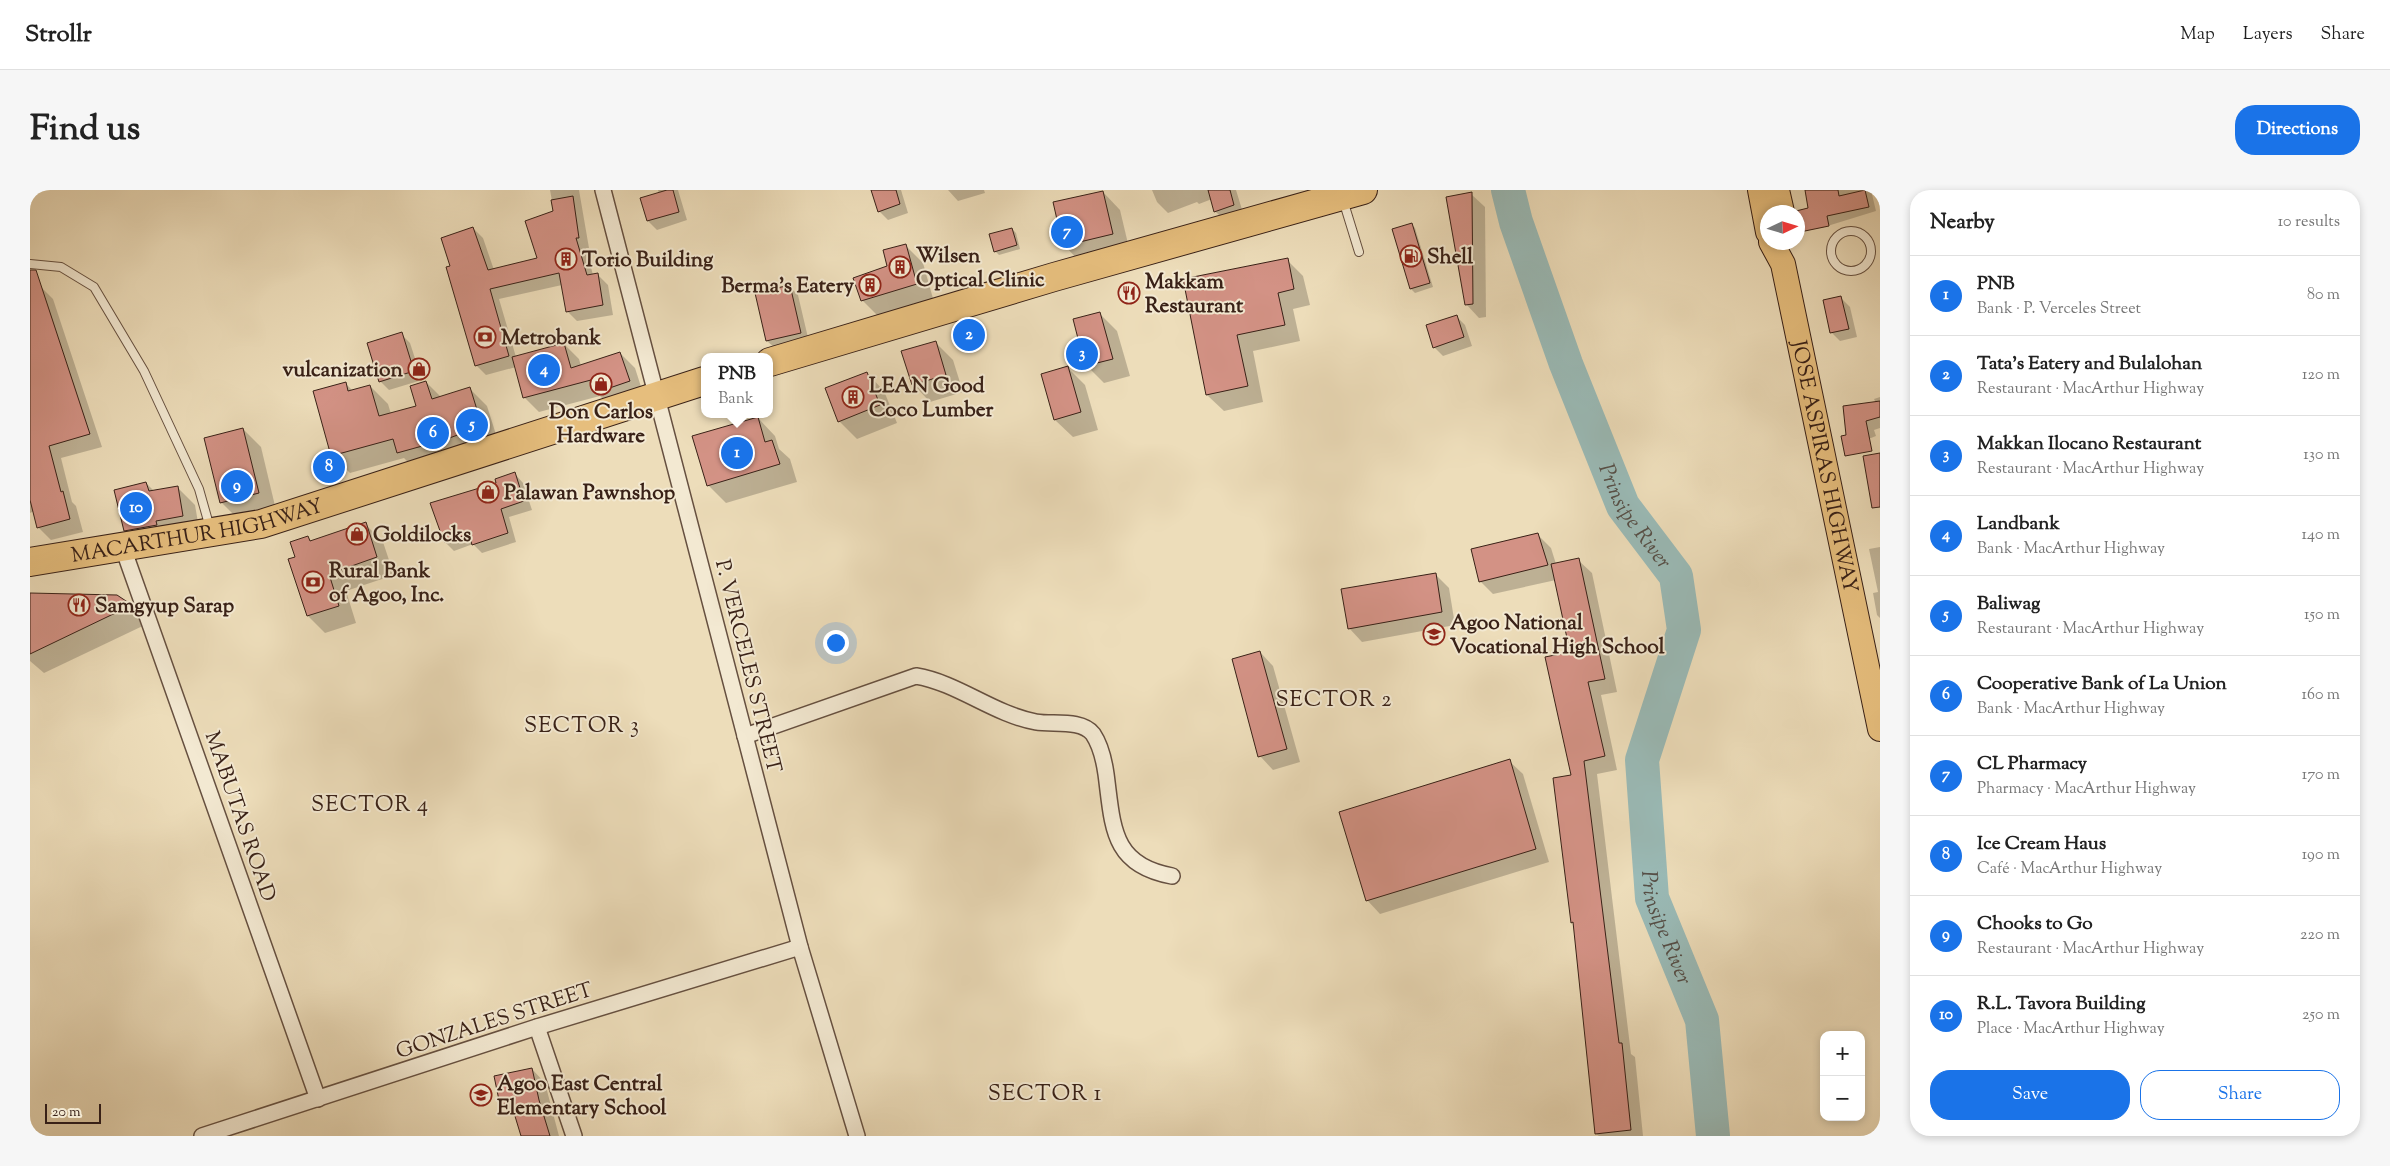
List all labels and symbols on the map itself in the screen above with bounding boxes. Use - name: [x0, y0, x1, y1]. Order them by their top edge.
- north arrow: [1760, 205, 1805, 250]
- pin: 7: [1051, 213, 1083, 251]
- place label: Wilsen Optical Clinic: [916, 242, 1045, 296]
- place label: Shell: [1427, 243, 1473, 273]
- fuel station icon: Shell: [1399, 244, 1423, 268]
- place label: Torio Building: [582, 246, 714, 276]
- building icon: Torio Building: [554, 247, 578, 271]
- building icon: Wilsen Optical Clinic: [888, 255, 912, 279]
- place label: Makkam Restaurant: [1145, 268, 1244, 322]
- place label: Berma's Eatery: [721, 272, 855, 302]
- building icon: Berma's Eatery: [858, 273, 882, 297]
- restaurant icon: Makkam Restaurant: [1117, 281, 1141, 305]
- pin: 2: [953, 316, 985, 354]
- place label: Metrobank: [501, 324, 602, 354]
- bank icon: Metrobank: [473, 325, 497, 349]
- pin: 3: [1066, 335, 1098, 373]
- street label: JOSE ASPIRAS HIGHWAY: [1782, 337, 1864, 596]
- pin: 4: [528, 351, 560, 389]
- place label: vulcanization: [282, 356, 404, 386]
- shop icon: vulcanization: [407, 357, 431, 381]
- shop icon: Don Carlos Hardware: [589, 372, 613, 396]
- place label: LEAN Good Coco Lumber: [869, 372, 993, 426]
- building icon: LEAN Good Coco Lumber: [841, 385, 865, 409]
- place label: Don Carlos Hardware: [549, 398, 653, 452]
- pin: 5: [456, 406, 488, 444]
- pin: 6: [417, 414, 449, 452]
- pin: 1: [721, 434, 753, 472]
- pin: 8: [313, 448, 345, 486]
- water label: Prinsipe River: [1589, 459, 1678, 577]
- pin: 9: [221, 467, 253, 505]
- place label: Palawan Pawnshop: [504, 479, 675, 509]
- shop icon: Palawan Pawnshop: [476, 480, 500, 504]
- pin: 10: [120, 489, 152, 527]
- street label: MACARTHUR HIGHWAY: [69, 492, 327, 572]
- place label: Goldilocks: [373, 521, 471, 551]
- shop icon: Goldilocks: [345, 522, 369, 546]
- place label: Rural Bank of Agoo, Inc.: [329, 557, 444, 611]
- street label: P. VERCELES STREET: [706, 557, 788, 776]
- bank icon: Rural Bank of Agoo, Inc.: [301, 570, 325, 594]
- place label: Samgyup Sarap: [95, 592, 235, 622]
- restaurant icon: Samgyup Sarap: [67, 593, 91, 617]
- place label: Agoo National Vocational High School: [1450, 609, 1665, 663]
- school or university icon: Agoo National Vocational High School: [1422, 622, 1446, 646]
- your location: [823, 630, 849, 656]
- district label: SECTOR 2: [1275, 685, 1393, 717]
- district label: SECTOR 3: [524, 711, 640, 743]
- street label: MABUTAS ROAD: [196, 727, 282, 906]
- district label: SECTOR 4: [311, 790, 429, 822]
- water label: Prinsipe River: [1631, 870, 1699, 990]
- street label: GONZALES STREET: [392, 976, 597, 1068]
- place label: Agoo East Central Elementary School: [497, 1070, 667, 1124]
- district label: SECTOR 1: [988, 1079, 1102, 1111]
- school or university icon: Agoo East Central Elementary School: [469, 1083, 493, 1107]
- scale bar: [45, 1101, 101, 1124]

